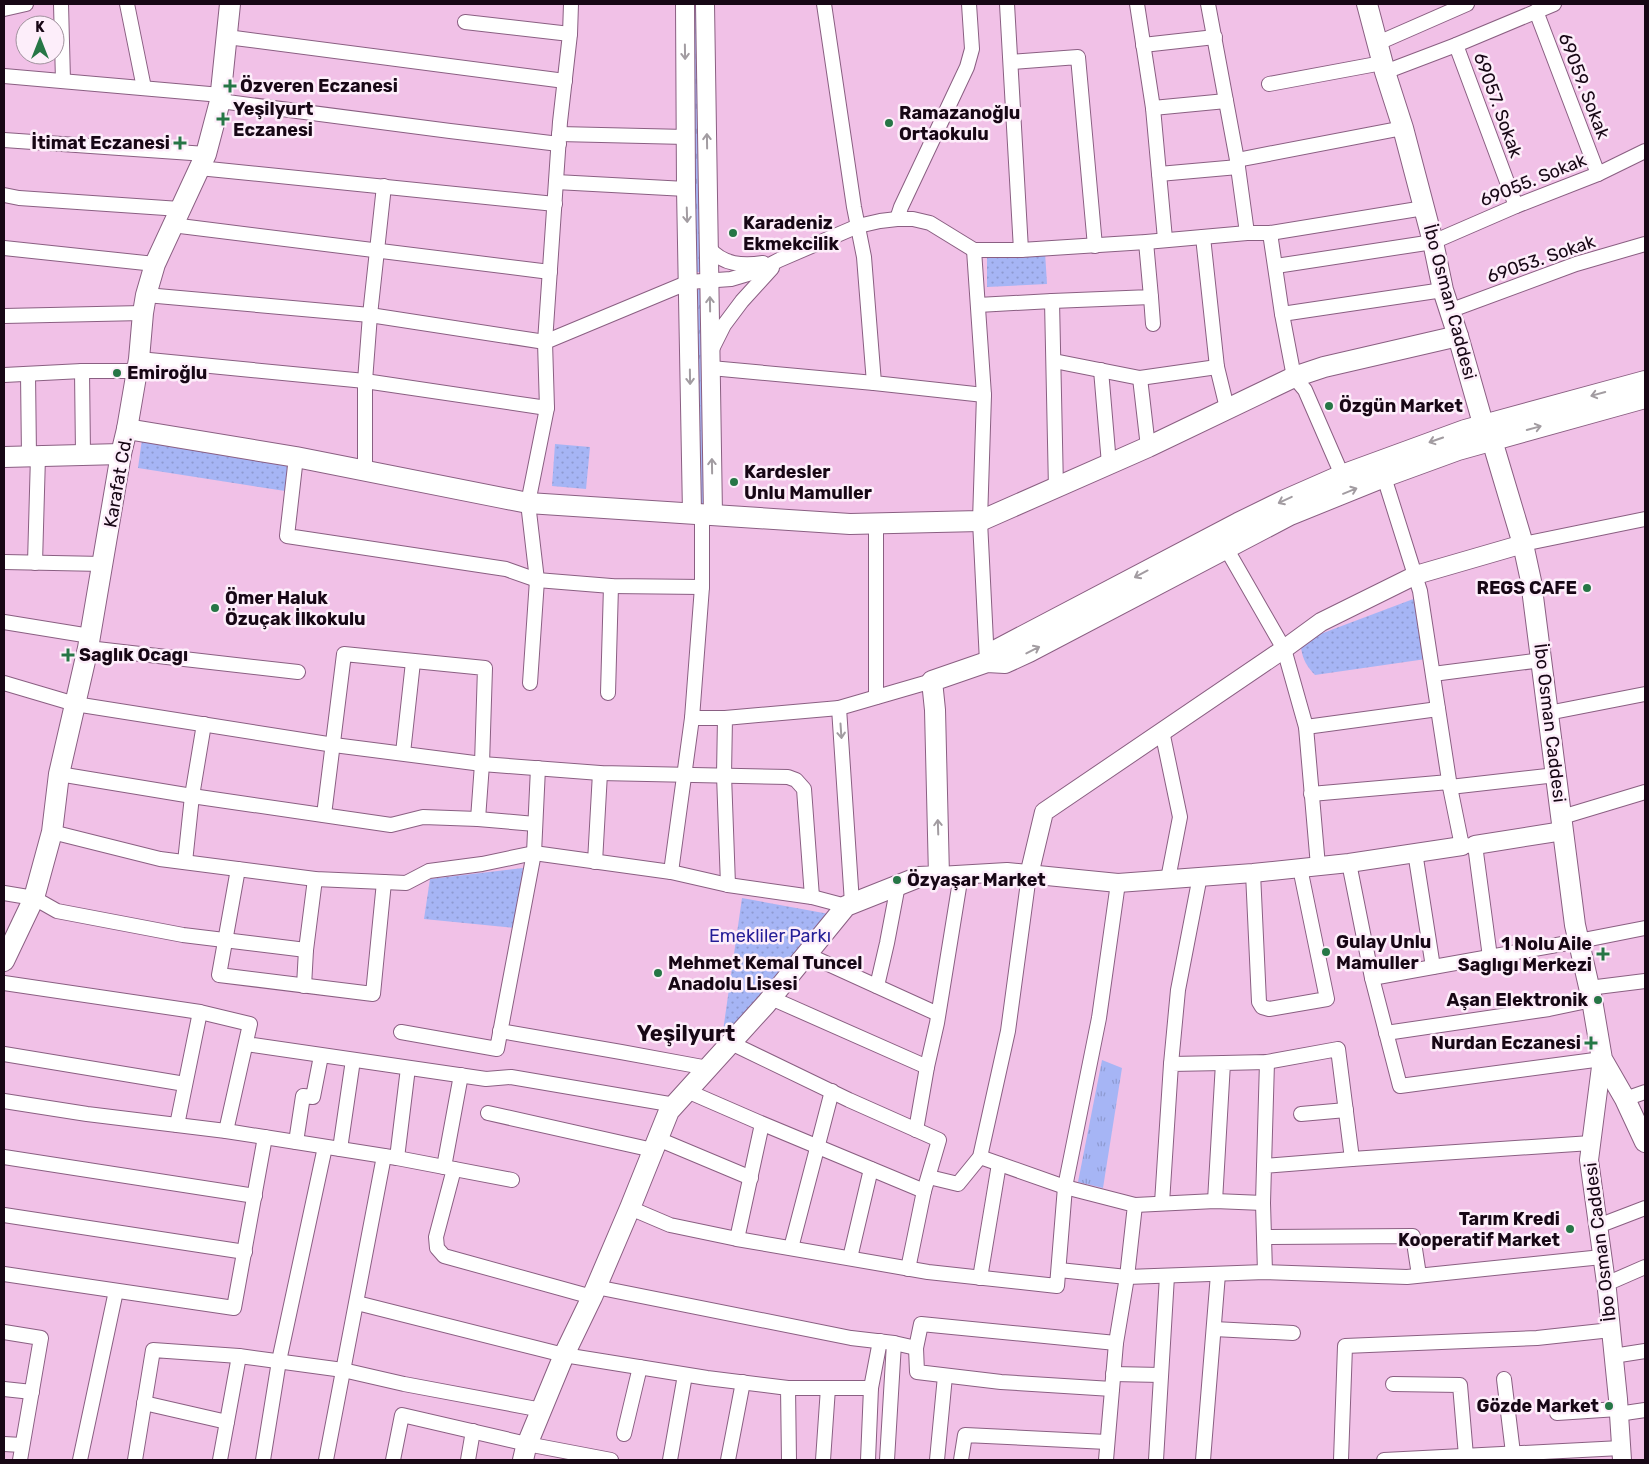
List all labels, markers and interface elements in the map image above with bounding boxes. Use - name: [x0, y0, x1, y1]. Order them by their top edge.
- north arrow: [15, 15, 65, 65]
- text: K: [35, 19, 45, 36]
- street label: 69059. Sokak: [1554, 30, 1615, 143]
- one-way arrow: [680, 44, 690, 60]
- street label: 69057. Sokak: [1469, 49, 1527, 161]
- place label: Özveren Eczanesi: [240, 75, 398, 97]
- marker: Özveren Eczanesi: [224, 80, 236, 92]
- place label: Yeşilyurt Eczanesi: [233, 98, 314, 141]
- place label: Ramazanoğlu Ortaokulu: [899, 102, 1020, 145]
- marker: Yeşilyurt Eczanesi: [217, 113, 229, 125]
- marker: Ramazanoğlu Ortaokulu: [883, 117, 895, 129]
- place label: İtimat Eczanesi: [31, 132, 170, 154]
- one-way arrow: [702, 134, 712, 150]
- marker: İtimat Eczanesi: [174, 137, 186, 149]
- street label: 69055. Sokak: [1477, 148, 1590, 211]
- one-way arrow: [682, 207, 691, 223]
- place label: Karadeniz Ekmekcilik: [743, 212, 839, 255]
- street label: İbo Osman Caddesi: [1419, 222, 1481, 382]
- marker: Karadeniz Ekmekcilik: [727, 227, 739, 239]
- street label: 69053. Sokak: [1484, 230, 1599, 288]
- one-way arrow: [705, 296, 714, 312]
- place label: Emiroğlu: [127, 362, 207, 384]
- marker: Emiroğlu: [111, 367, 123, 379]
- one-way arrow: [685, 369, 695, 385]
- one-way arrow: [1591, 389, 1607, 399]
- place label: Özgün Market: [1339, 395, 1463, 417]
- marker: Özgün Market: [1323, 400, 1335, 412]
- one-way arrow: [1526, 423, 1542, 432]
- street label: Karafat Cd.: [99, 435, 137, 529]
- one-way arrow: [1429, 436, 1445, 445]
- one-way arrow: [707, 459, 717, 475]
- place label: Kardesler Unlu Mamuller: [744, 461, 872, 504]
- marker: Kardesler Unlu Mamuller: [728, 476, 740, 488]
- one-way arrow: [1342, 486, 1357, 495]
- one-way arrow: [1278, 495, 1293, 505]
- one-way arrow: [1134, 570, 1149, 579]
- place label: REGS CAFE: [1476, 577, 1577, 599]
- marker: REGS CAFE: [1581, 582, 1593, 594]
- place label: Ömer Haluk Özuçak İlkokulu: [225, 587, 366, 630]
- marker: Ömer Haluk Özuçak İlkokulu: [209, 602, 221, 614]
- street label: İbo Osman Caddesi: [1529, 642, 1571, 804]
- place label: Saglık Ocagı: [79, 644, 188, 666]
- one-way arrow: [1025, 645, 1040, 654]
- marker: Saglık Ocagı: [61, 648, 75, 662]
- one-way arrow: [836, 722, 845, 738]
- one-way arrow: [933, 819, 943, 836]
- place label: Özyaşar Market: [907, 869, 1046, 891]
- marker: Özyaşar Market: [891, 874, 903, 886]
- park label: Emekliler Parkı: [709, 925, 831, 947]
- place label: Gulay Unlu Mamuller: [1336, 931, 1431, 974]
- place label: 1 Nolu Aile Saglıgı Merkezi: [1458, 933, 1592, 976]
- marker: Gulay Unlu Mamuller: [1320, 946, 1332, 958]
- marker: 1 Nolu Aile Saglıgı Merkezi: [1596, 947, 1610, 961]
- place label: Mehmet Kemal Tuncel Anadolu Lisesi: [668, 952, 863, 995]
- marker: Mehmet Kemal Tuncel Anadolu Lisesi: [652, 967, 664, 979]
- place label: Aşan Elektronik: [1447, 989, 1588, 1011]
- marker: Aşan Elektronik: [1592, 994, 1604, 1006]
- district label: Yeşilyurt: [637, 1020, 735, 1047]
- place label: Nurdan Eczanesi: [1431, 1032, 1581, 1054]
- marker: Nurdan Eczanesi: [1585, 1037, 1597, 1049]
- street label: İbo Osman Caddesi: [1579, 1161, 1621, 1323]
- place label: Tarım Kredi Kooperatif Market: [1398, 1208, 1560, 1251]
- marker: Tarım Kredi Kooperatif Market: [1564, 1223, 1576, 1235]
- place label: Gözde Market: [1476, 1395, 1599, 1417]
- marker: Gözde Market: [1603, 1400, 1615, 1412]

